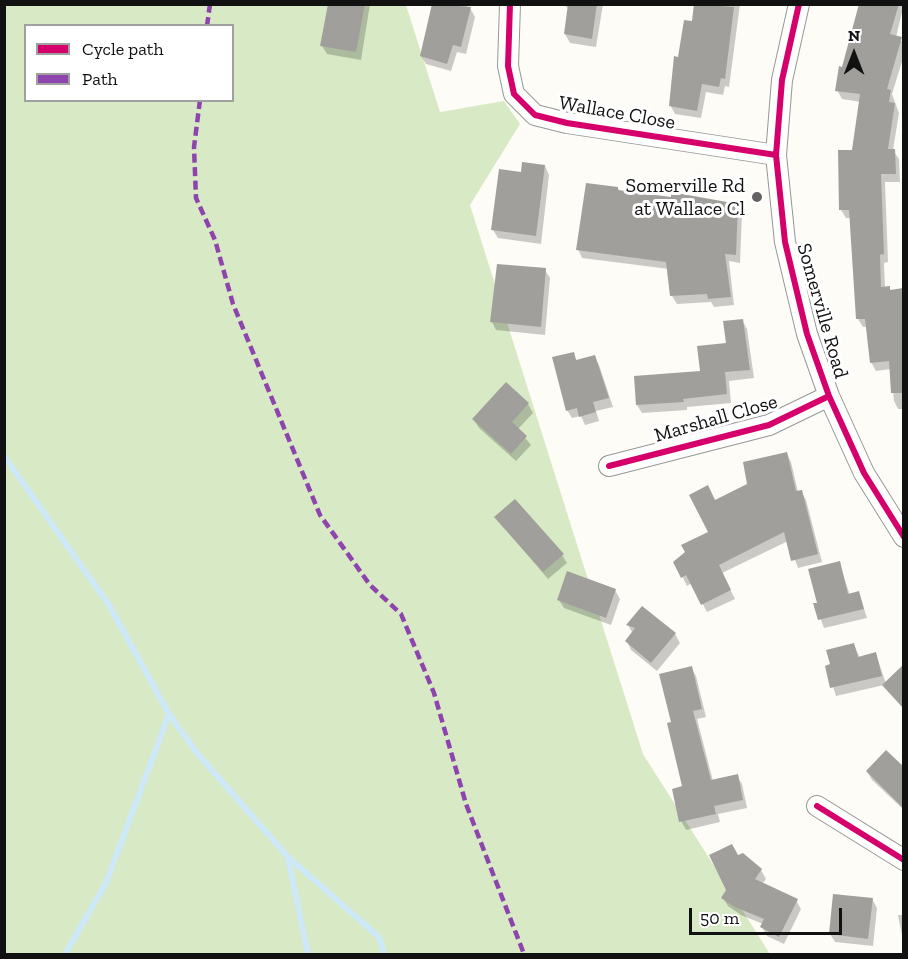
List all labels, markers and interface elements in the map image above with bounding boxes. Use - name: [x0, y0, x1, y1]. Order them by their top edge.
- legend: [24, 24, 234, 102]
- north arrow: [824, 24, 884, 84]
- text: N: [848, 26, 860, 45]
- text: Cycle path: [82, 38, 164, 60]
- text: Path: [82, 68, 118, 90]
- street label: Wallace Close: [557, 91, 677, 135]
- place label: Somerville Rd at Wallace Cl: [626, 174, 745, 221]
- marker: Somerville Rd at Wallace Cl: [750, 190, 764, 204]
- street label: Somerville Road: [791, 241, 853, 381]
- street label: Marshall Close: [652, 390, 780, 448]
- scale bar: [692, 896, 845, 934]
- text: 50 m: [700, 907, 739, 929]

